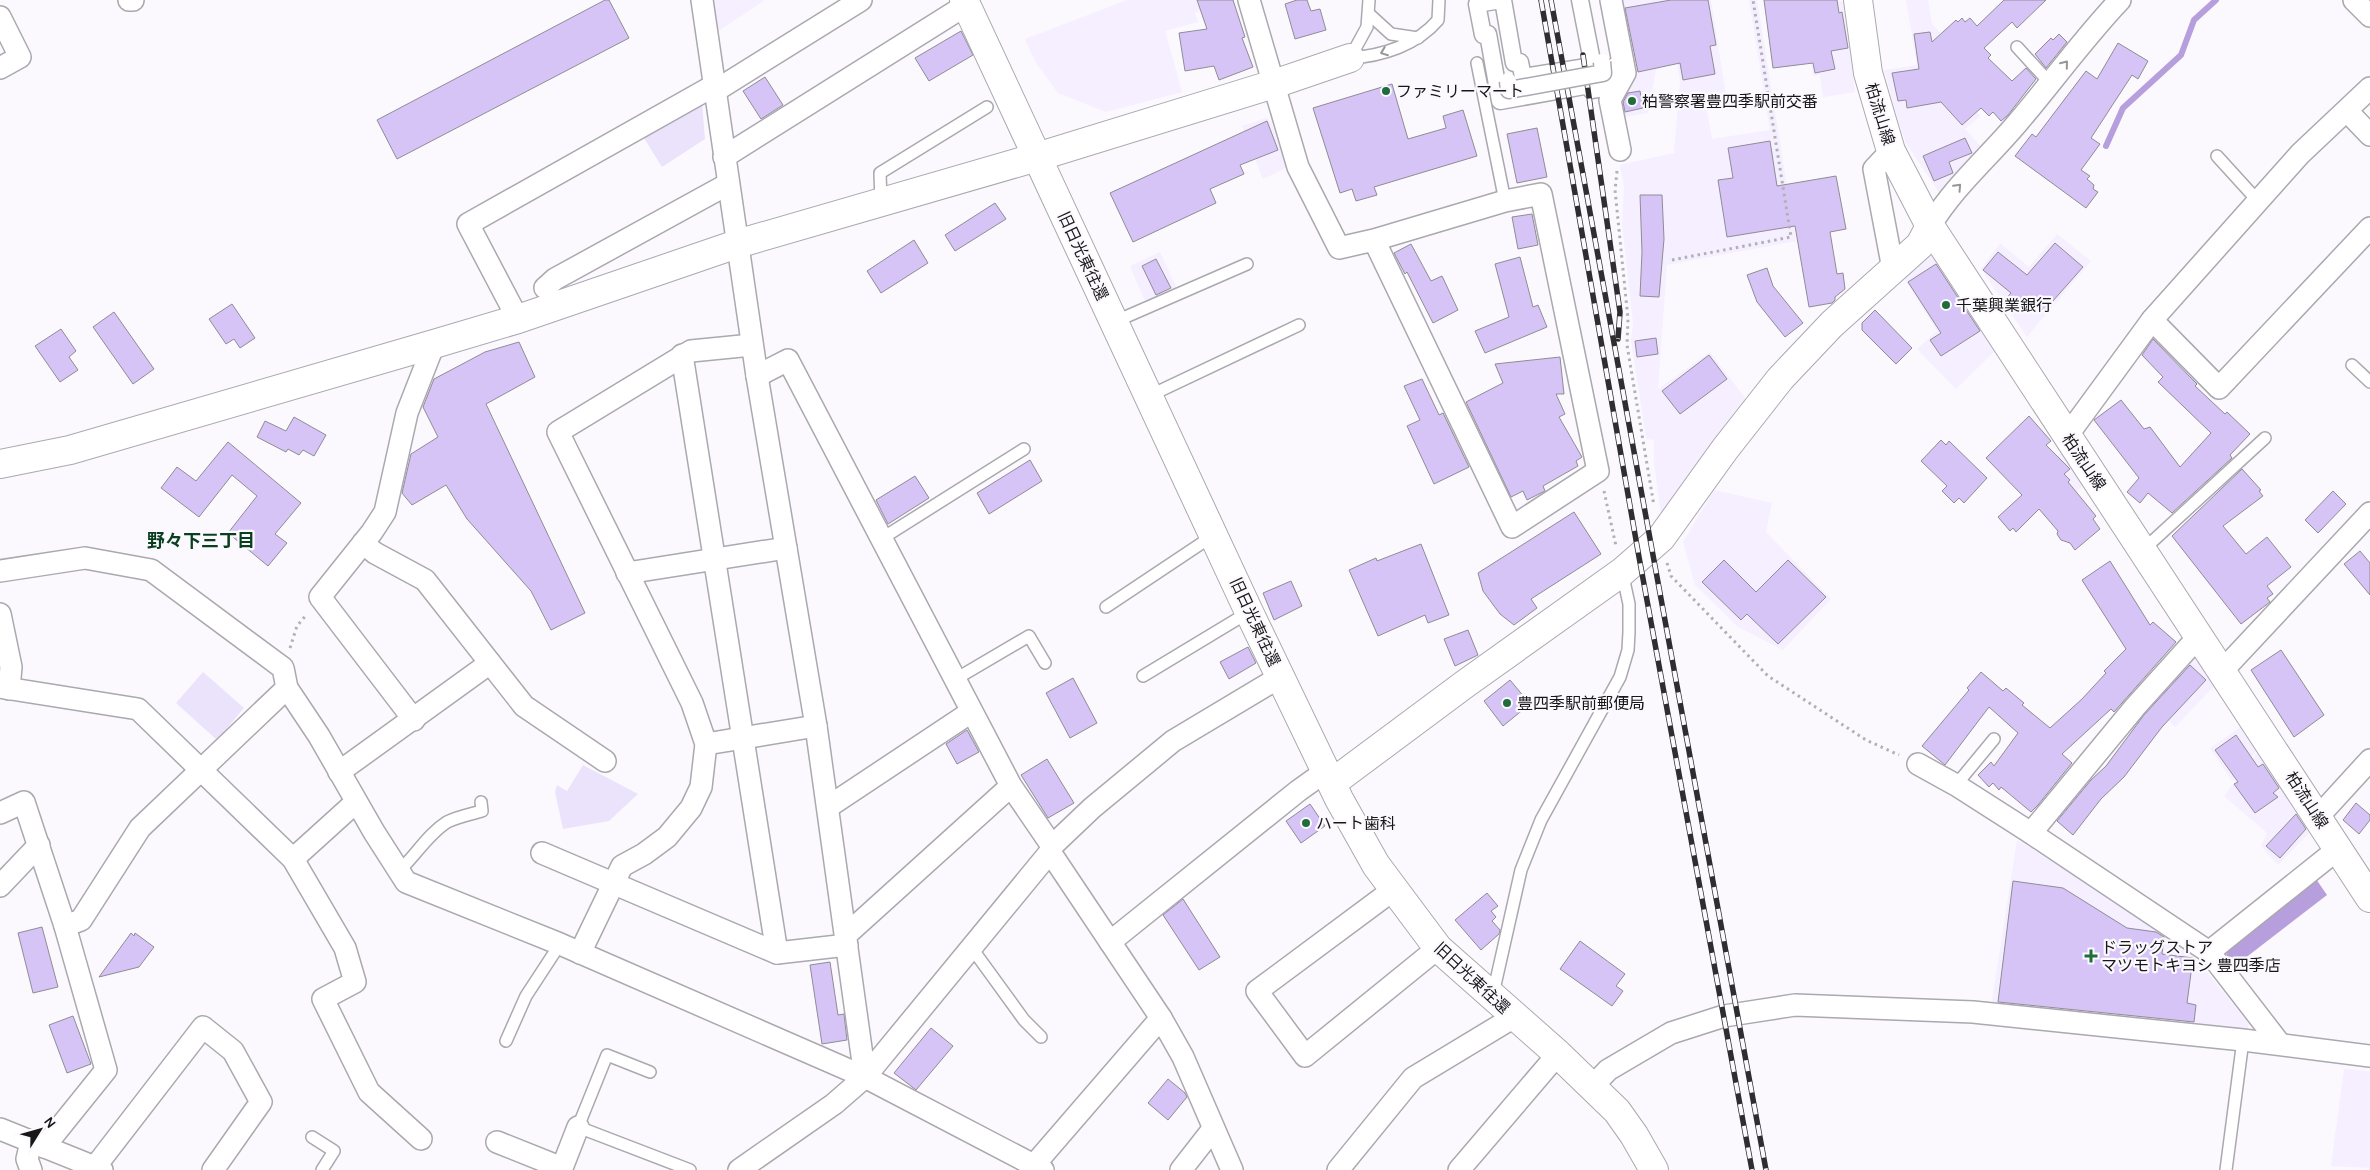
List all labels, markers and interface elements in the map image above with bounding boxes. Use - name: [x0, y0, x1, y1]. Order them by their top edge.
- one-way arrow: [1381, 46, 1389, 56]
- one-way arrow: [2060, 61, 2069, 70]
- street label: 柏流山線: [1862, 81, 1898, 147]
- place label: ファミリーマート: [1396, 82, 1524, 101]
- marker: ファミリーマート: [1380, 85, 1392, 97]
- place label: 柏警察署豊四季駅前交番: [1642, 92, 1818, 111]
- marker: 柏警察署豊四季駅前交番: [1626, 95, 1638, 107]
- one-way arrow: [1952, 183, 1961, 192]
- street label: 旧日光東往還: [1054, 208, 1112, 304]
- place label: 千葉興業銀行: [1956, 296, 2052, 315]
- marker: 千葉興業銀行: [1940, 299, 1952, 311]
- street label: 柏流山線: [2058, 430, 2110, 494]
- district label: 野々下三丁目: [147, 530, 255, 552]
- street label: 旧日光東往還: [1226, 574, 1284, 670]
- place label: 豊四季駅前郵便局: [1517, 694, 1645, 713]
- marker: 豊四季駅前郵便局: [1501, 697, 1513, 709]
- street label: 柏流山線: [2282, 768, 2332, 832]
- place label: ハート歯科: [1316, 814, 1396, 833]
- marker: ハート歯科: [1300, 817, 1312, 829]
- street label: 旧日光東往還: [1430, 938, 1514, 1018]
- place label: ドラッグストア マツモトキヨシ 豊四季店: [2101, 938, 2281, 975]
- marker: ドラッグストア マツモトキヨシ 豊四季店: [2085, 950, 2097, 962]
- north arrow: [15, 1105, 65, 1155]
- text: N: [40, 1113, 60, 1132]

